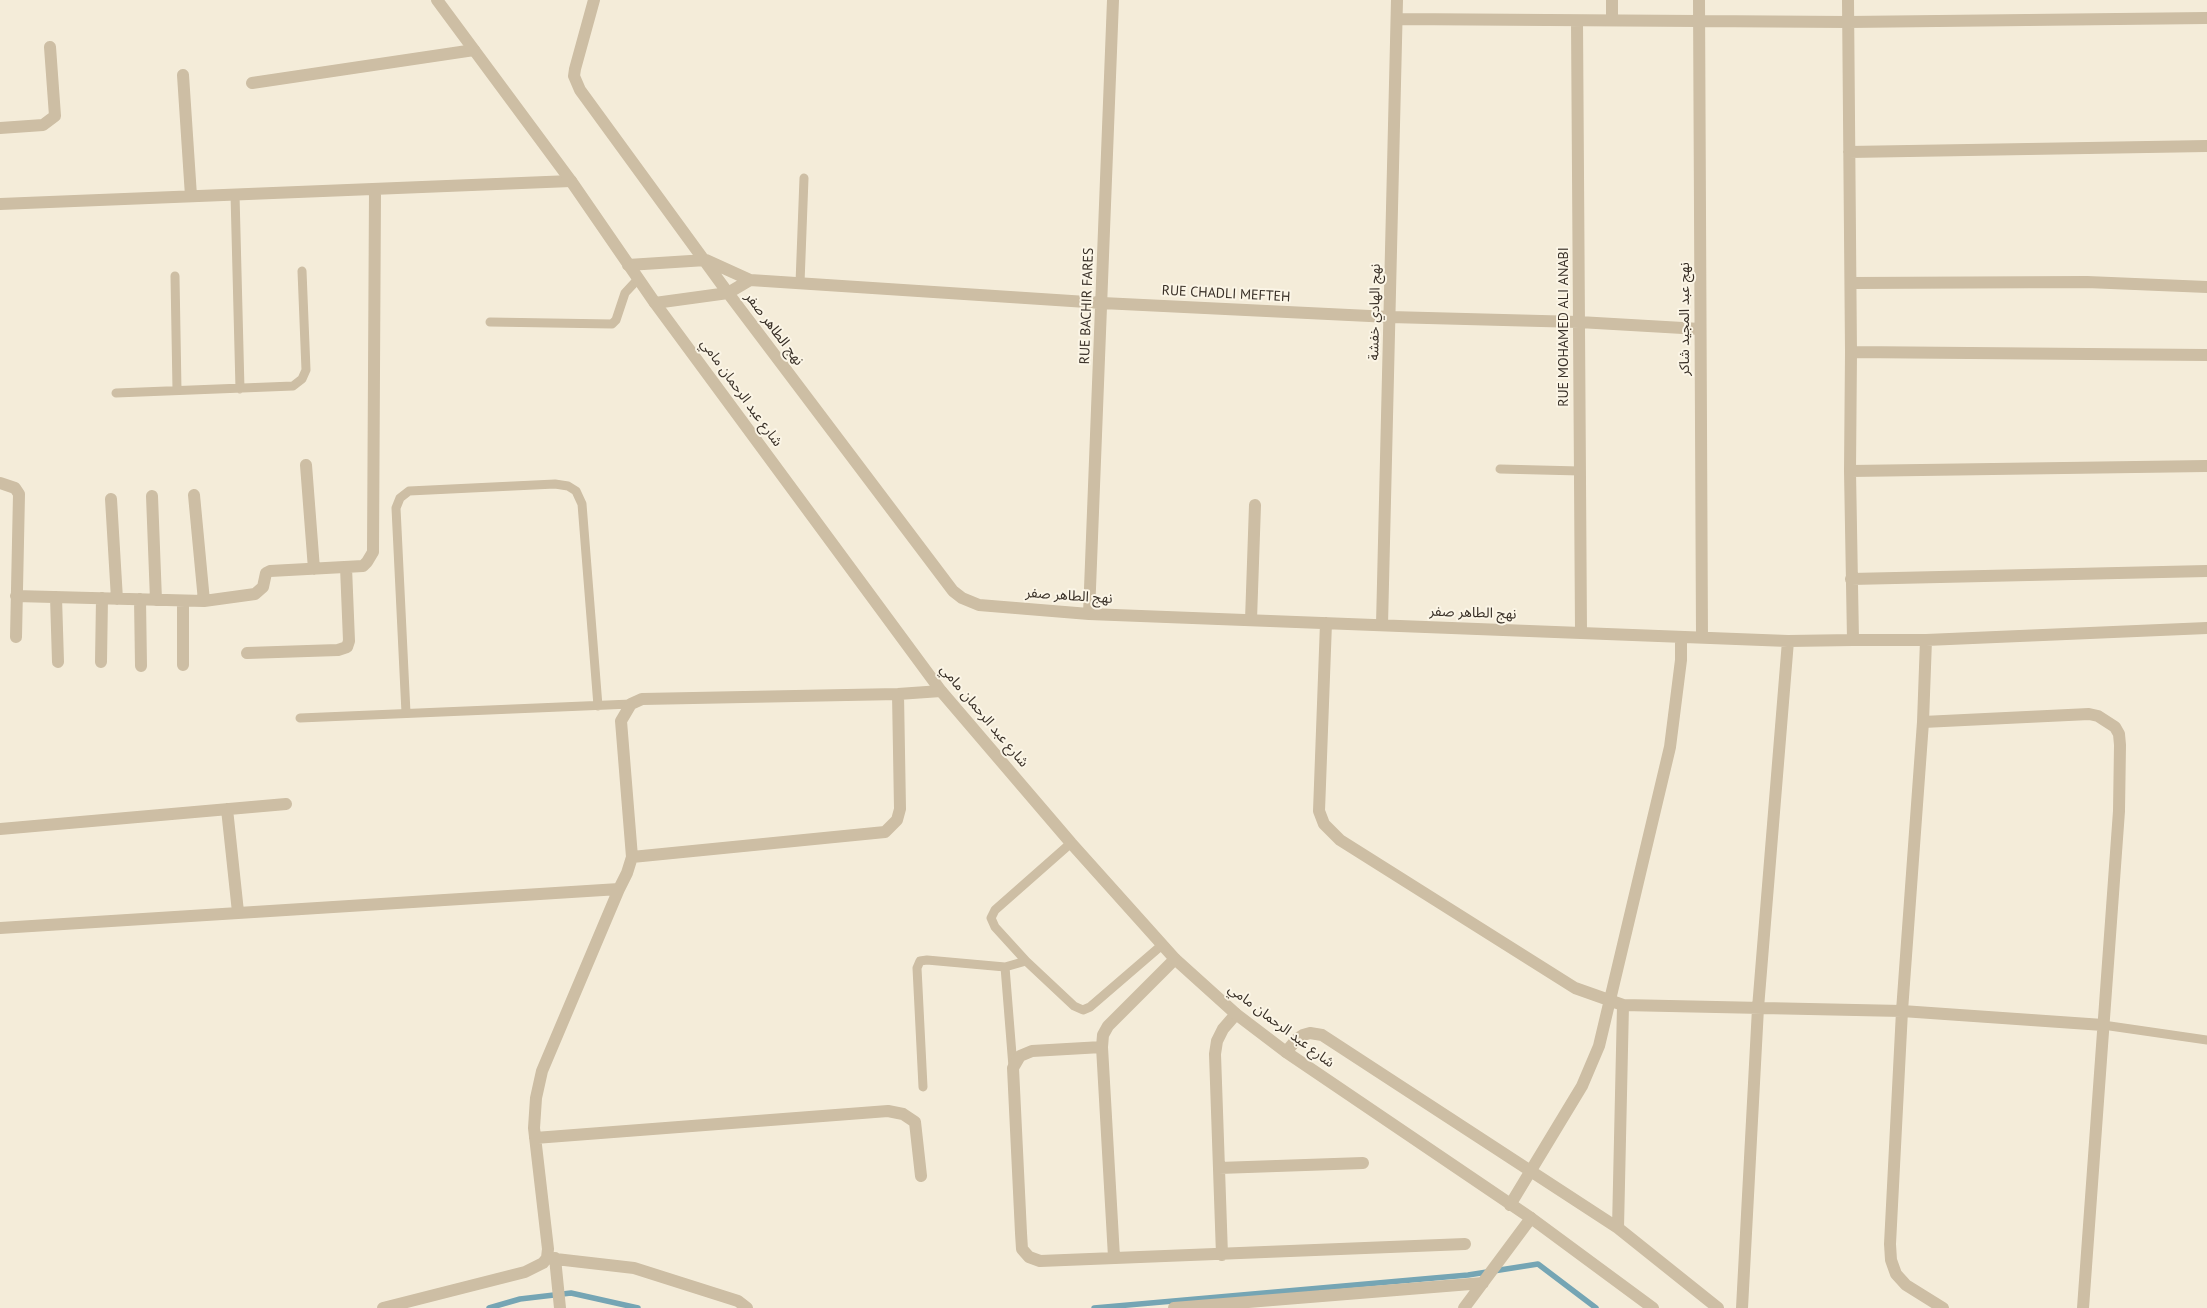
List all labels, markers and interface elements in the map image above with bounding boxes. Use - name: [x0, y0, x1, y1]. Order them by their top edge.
- street label: RUE BACHIR FARES: [1077, 247, 1097, 365]
- street label: RUE MOHAMED ALI ANABI: [1556, 247, 1572, 407]
- street label: نهج عبد المجيد شاكر: [1677, 262, 1693, 376]
- street label: نهج الهادي خفشة: [1366, 263, 1384, 361]
- street label: RUE CHADLI MEFTEH: [1161, 282, 1291, 306]
- street label: نهج الطاهر صفر: [741, 289, 807, 369]
- street label: شارع عبد الرحمان مامي: [696, 336, 786, 450]
- street label: نهج الطاهر صفر: [1025, 585, 1113, 607]
- street label: نهج الطاهر صفر: [1429, 603, 1517, 623]
- street label: شارع عبد الرحمان مامي: [936, 661, 1032, 771]
- street label: شارع عبد الرحمان مامي: [1225, 981, 1337, 1071]

